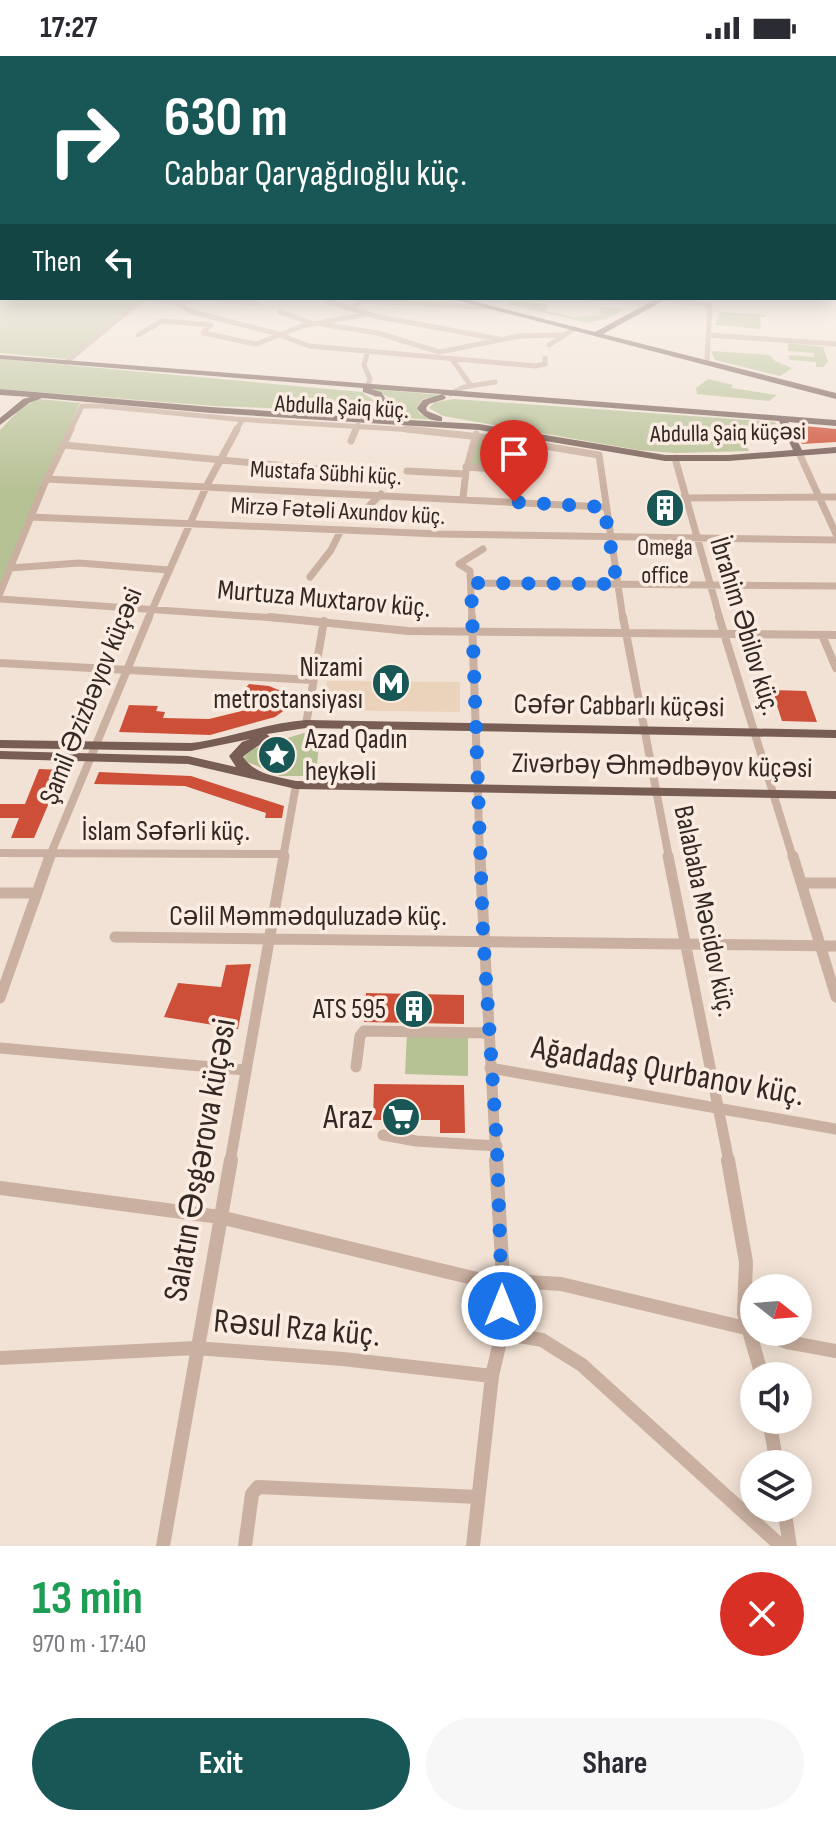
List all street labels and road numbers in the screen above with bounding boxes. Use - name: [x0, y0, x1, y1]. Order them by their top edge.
- street label: Abdulla Şaiq küç.: [273, 389, 410, 425]
- street label: Abdulla Şaiq küçəsi: [649, 417, 806, 449]
- street label: Mustafa Sübhi küç.: [249, 455, 403, 491]
- street label: Mirzə Fətəli Axundov küç.: [230, 491, 446, 531]
- street label: İbrahim Əbilov küç.: [702, 533, 788, 719]
- street label: Murtuza Muxtarov küç.: [216, 573, 432, 625]
- street label: Şamil Əzizbəyov küçəsi: [32, 583, 150, 809]
- street label: Cəfər Cabbarlı küçəsi: [513, 688, 725, 724]
- street label: Zivərbəy Əhmədbəyov küçəsi: [511, 747, 813, 785]
- street label: Balababa Məcidov küç.: [667, 802, 743, 1020]
- street label: İslam Səfərli küç.: [82, 815, 250, 848]
- street label: Cəlil Məmmədquluzadə küç.: [169, 900, 447, 933]
- street label: Salatın Əsgərova küçəsi: [155, 1016, 245, 1304]
- street label: Ağadadaş Qurbanov küç.: [527, 1027, 808, 1115]
- street label: Rəsul Rza küç.: [212, 1300, 382, 1356]

